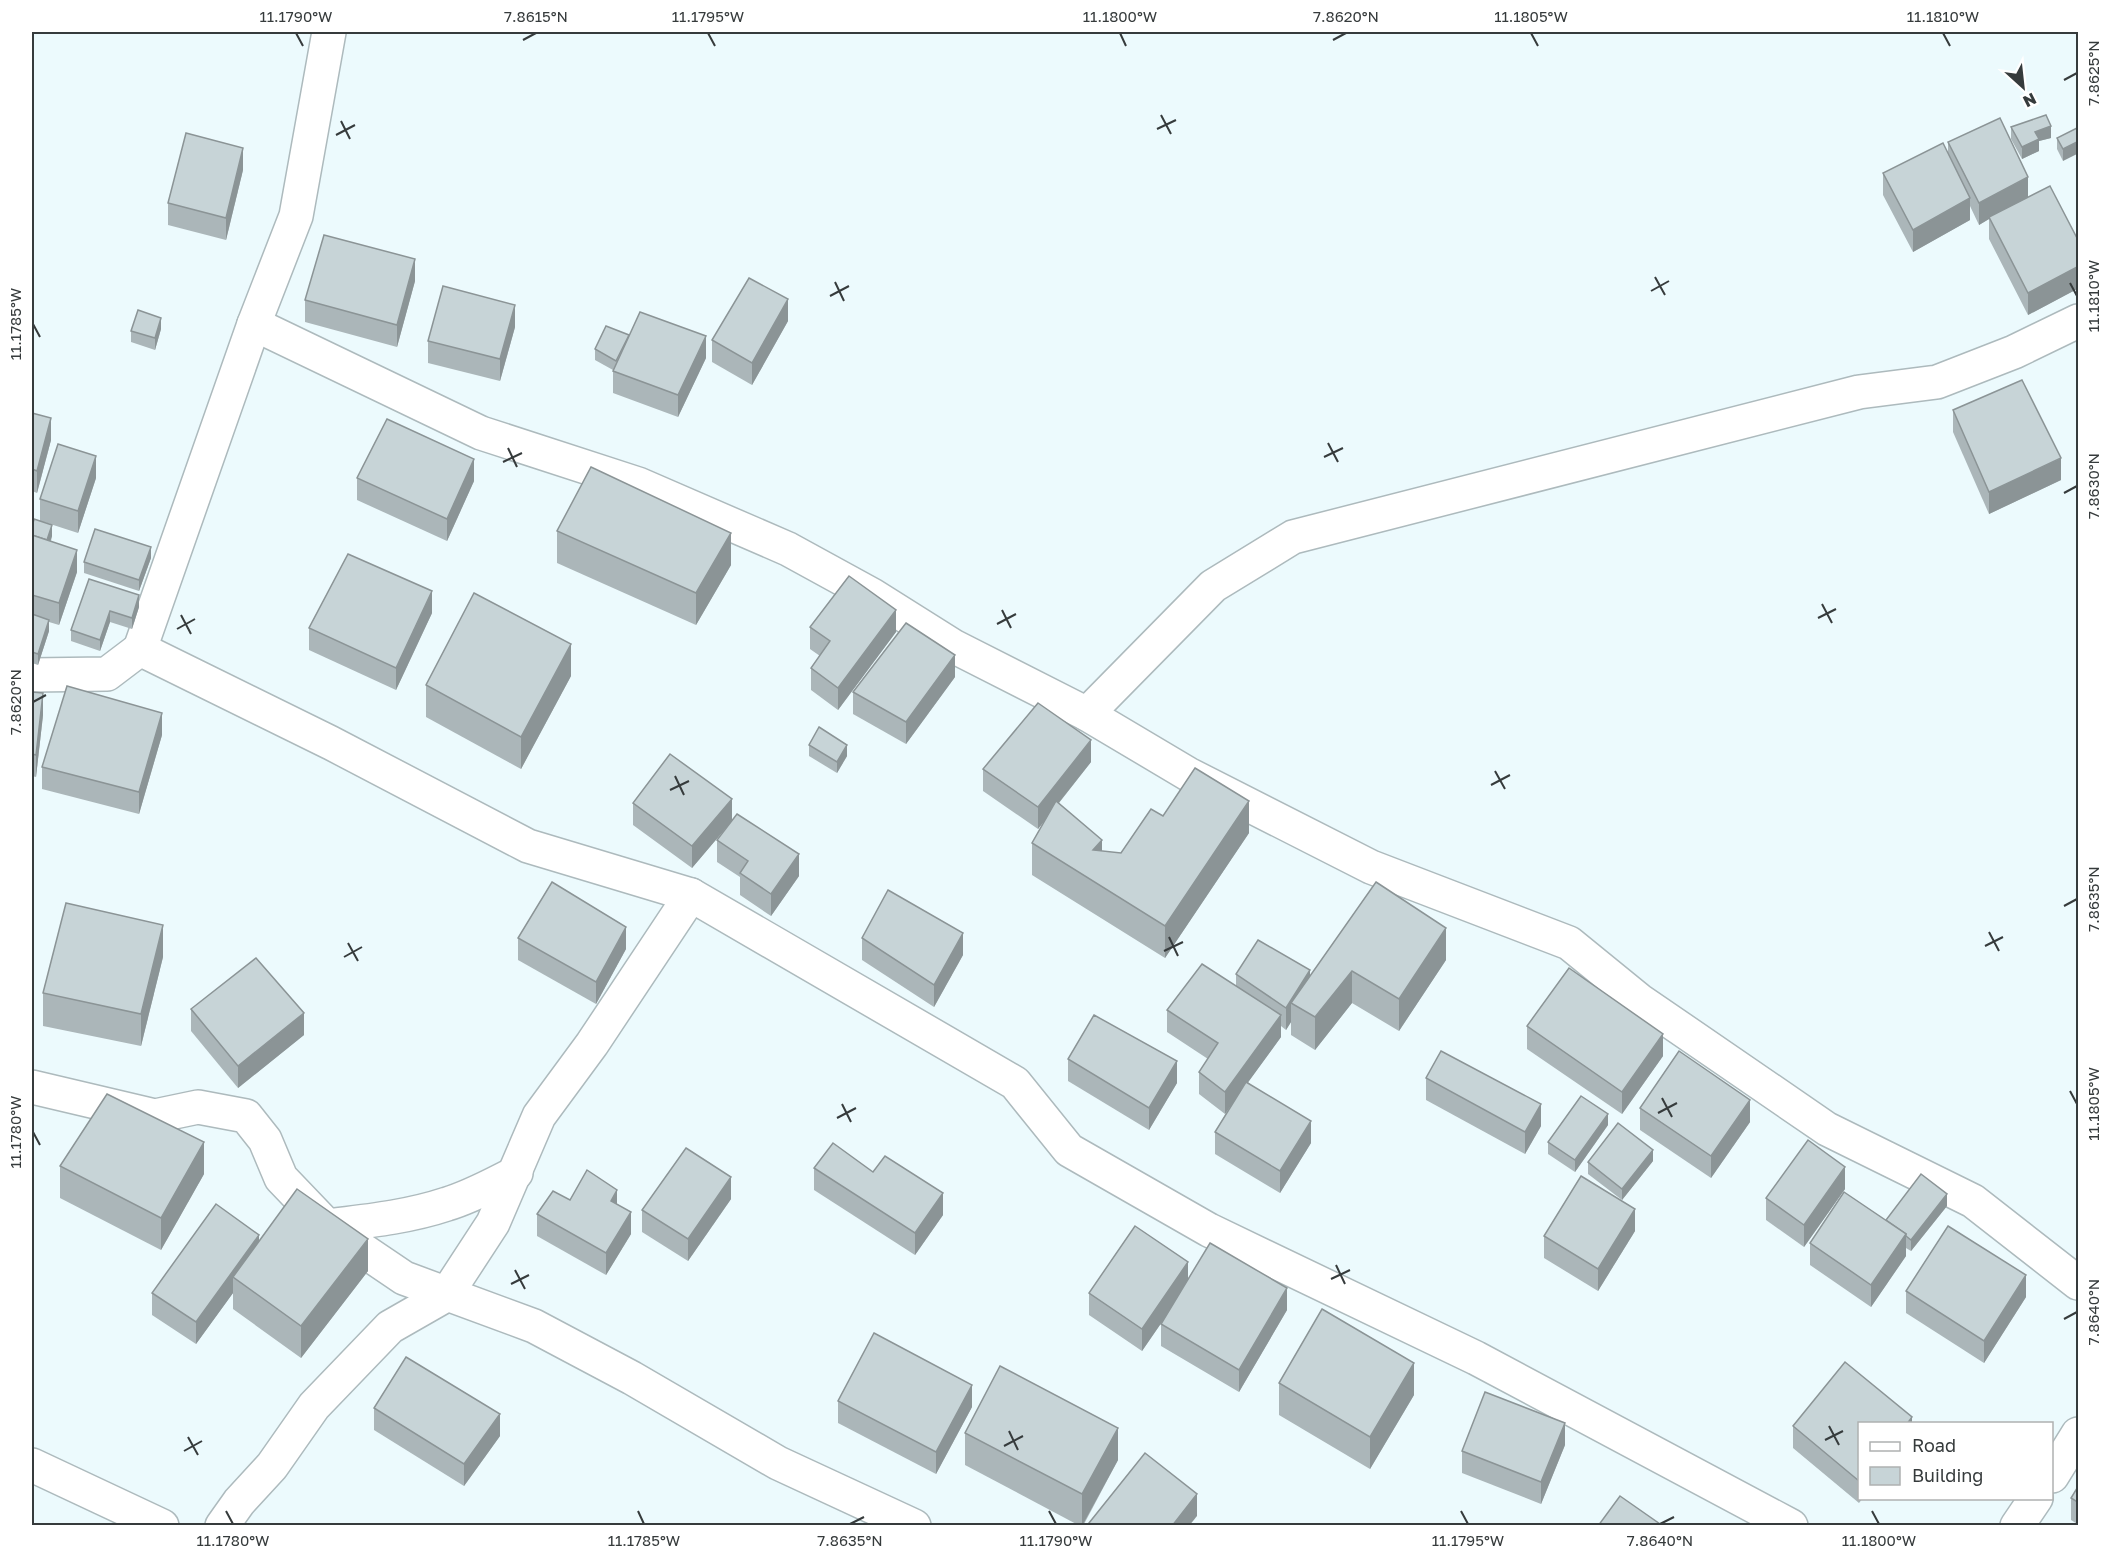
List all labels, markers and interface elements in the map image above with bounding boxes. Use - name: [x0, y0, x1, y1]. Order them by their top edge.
- text: 11.1790°W: [260, 7, 332, 25]
- text: 7.8615°N: [504, 7, 568, 25]
- text: 11.1795°W: [672, 7, 744, 25]
- text: 11.1800°W: [1083, 7, 1157, 25]
- text: 7.8620°N: [1313, 7, 1379, 25]
- text: 11.1805°W: [1494, 7, 1568, 25]
- text: 11.1810°W: [1907, 7, 1979, 25]
- text: 7.8625°N: [2084, 40, 2102, 106]
- north arrow: [1993, 57, 2053, 117]
- text: N: [2020, 89, 2040, 112]
- text: 11.1810°W: [2084, 260, 2102, 332]
- text: 11.1785°W: [6, 288, 24, 360]
- text: 7.8630°N: [2084, 453, 2102, 519]
- text: 7.8620°N: [6, 669, 24, 735]
- text: 7.8635°N: [2084, 866, 2102, 932]
- text: 11.1805°W: [2084, 1067, 2102, 1141]
- text: 11.1780°W: [6, 1096, 24, 1168]
- text: 7.8640°N: [2084, 1279, 2102, 1345]
- legend: [1858, 1422, 2053, 1500]
- text: Road: [1912, 1434, 1956, 1456]
- text: Building: [1912, 1464, 1983, 1486]
- text: 11.1780°W: [197, 1531, 269, 1549]
- text: 11.1785°W: [608, 1531, 680, 1549]
- text: 7.8635°N: [817, 1531, 883, 1549]
- text: 11.1790°W: [1020, 1531, 1092, 1549]
- text: 11.1795°W: [1432, 1531, 1504, 1549]
- text: 7.8640°N: [1627, 1531, 1693, 1549]
- text: 11.1800°W: [1842, 1531, 1916, 1549]

